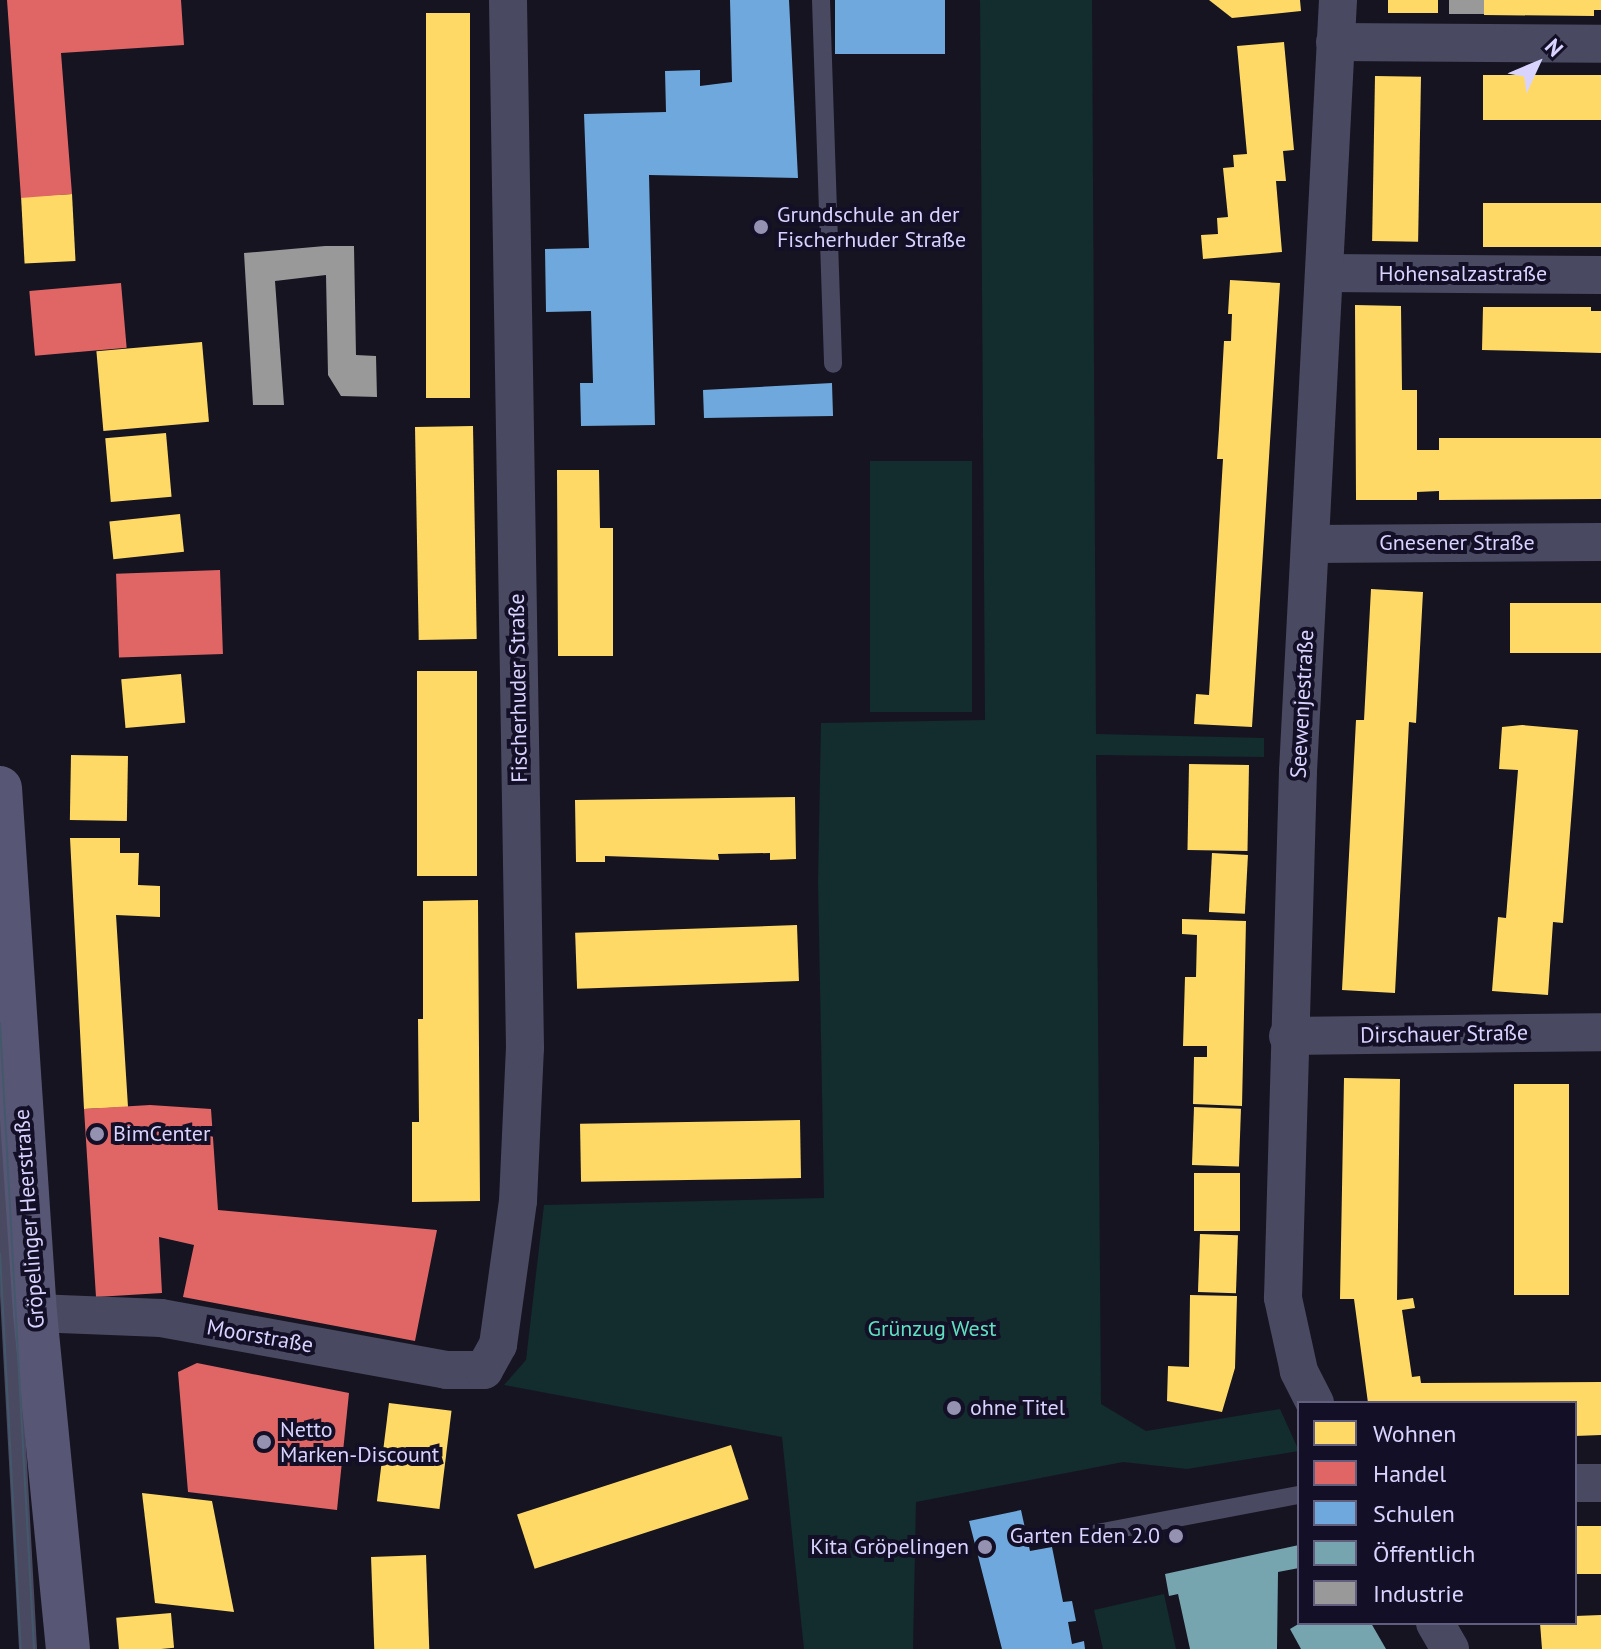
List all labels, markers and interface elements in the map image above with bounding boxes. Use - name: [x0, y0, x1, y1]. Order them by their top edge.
- north arrow: [1497, 24, 1577, 104]
- text: N: [1539, 32, 1569, 62]
- place label: Grundschule an der Fischerhuder Straße: [777, 201, 966, 252]
- marker: Grundschule an der Fischerhuder Straße: [752, 218, 770, 236]
- street label: Hohensalzastraße: [1379, 261, 1547, 287]
- street label: Gnesener Straße: [1379, 530, 1535, 556]
- street label: Fischerhuder Straße: [503, 593, 533, 783]
- street label: Seewenjestraße: [1285, 629, 1319, 779]
- street label: Dirschauer Straße: [1360, 1019, 1528, 1049]
- street label: Gröpelinger Heerstraße: [8, 1108, 50, 1330]
- place label: BimCenter: [113, 1121, 210, 1147]
- marker: BimCenter: [88, 1125, 106, 1143]
- street label: Moorstraße: [205, 1314, 315, 1358]
- park label: Grünzug West: [867, 1316, 997, 1342]
- place label: ohne Titel: [970, 1395, 1066, 1421]
- marker: ohne Titel: [945, 1399, 963, 1417]
- legend: [1297, 1401, 1577, 1625]
- place label: Netto Marken-Discount: [280, 1416, 439, 1468]
- text: Wohnen: [1373, 1418, 1456, 1449]
- marker: Netto Marken-Discount: [255, 1433, 273, 1451]
- text: Handel: [1373, 1458, 1446, 1489]
- text: Schulen: [1373, 1498, 1455, 1529]
- place label: Garten Eden 2.0: [1010, 1523, 1160, 1549]
- marker: Garten Eden 2.0: [1167, 1527, 1185, 1545]
- place label: Kita Gröpelingen: [810, 1534, 969, 1560]
- marker: Kita Gröpelingen: [976, 1538, 994, 1556]
- text: Öffentlich: [1373, 1538, 1475, 1569]
- text: Industrie: [1373, 1578, 1464, 1609]

